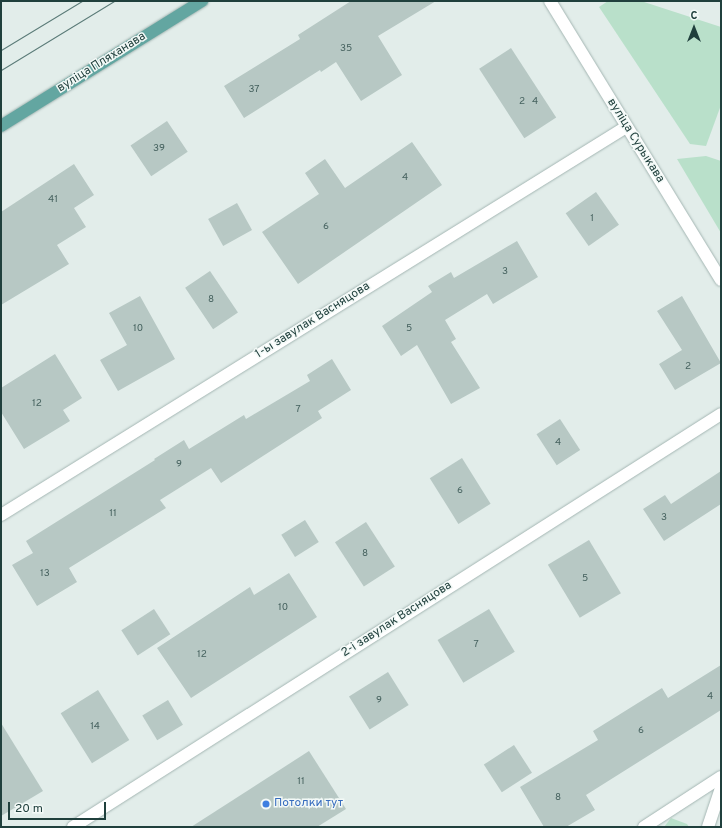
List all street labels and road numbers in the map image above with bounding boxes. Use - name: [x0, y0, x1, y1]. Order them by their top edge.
- street label: вуліца Пляханава: [55, 30, 149, 96]
- street label: вуліца Сурыкава: [603, 96, 667, 186]
- street label: 1-ы завулак Васняцова: [253, 280, 373, 362]
- street label: 2-і завулак Васняцова: [339, 579, 455, 661]

